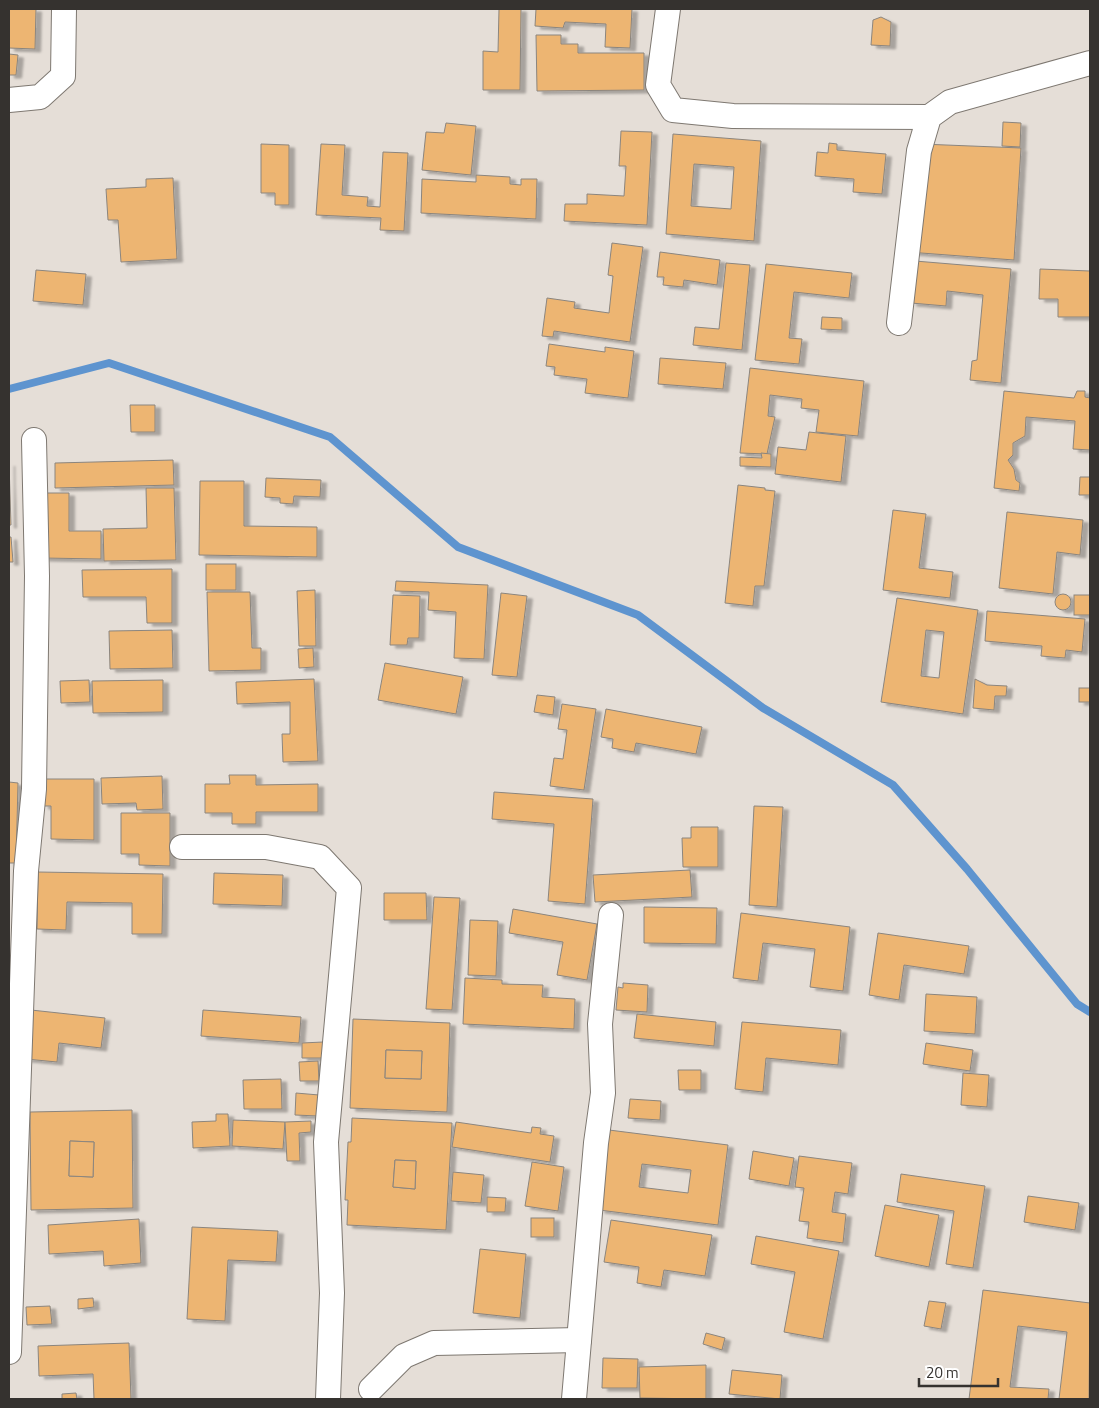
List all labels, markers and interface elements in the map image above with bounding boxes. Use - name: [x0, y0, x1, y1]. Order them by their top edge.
- scale bar: [919, 1356, 998, 1388]
- text: 20 m: [926, 1361, 959, 1384]

